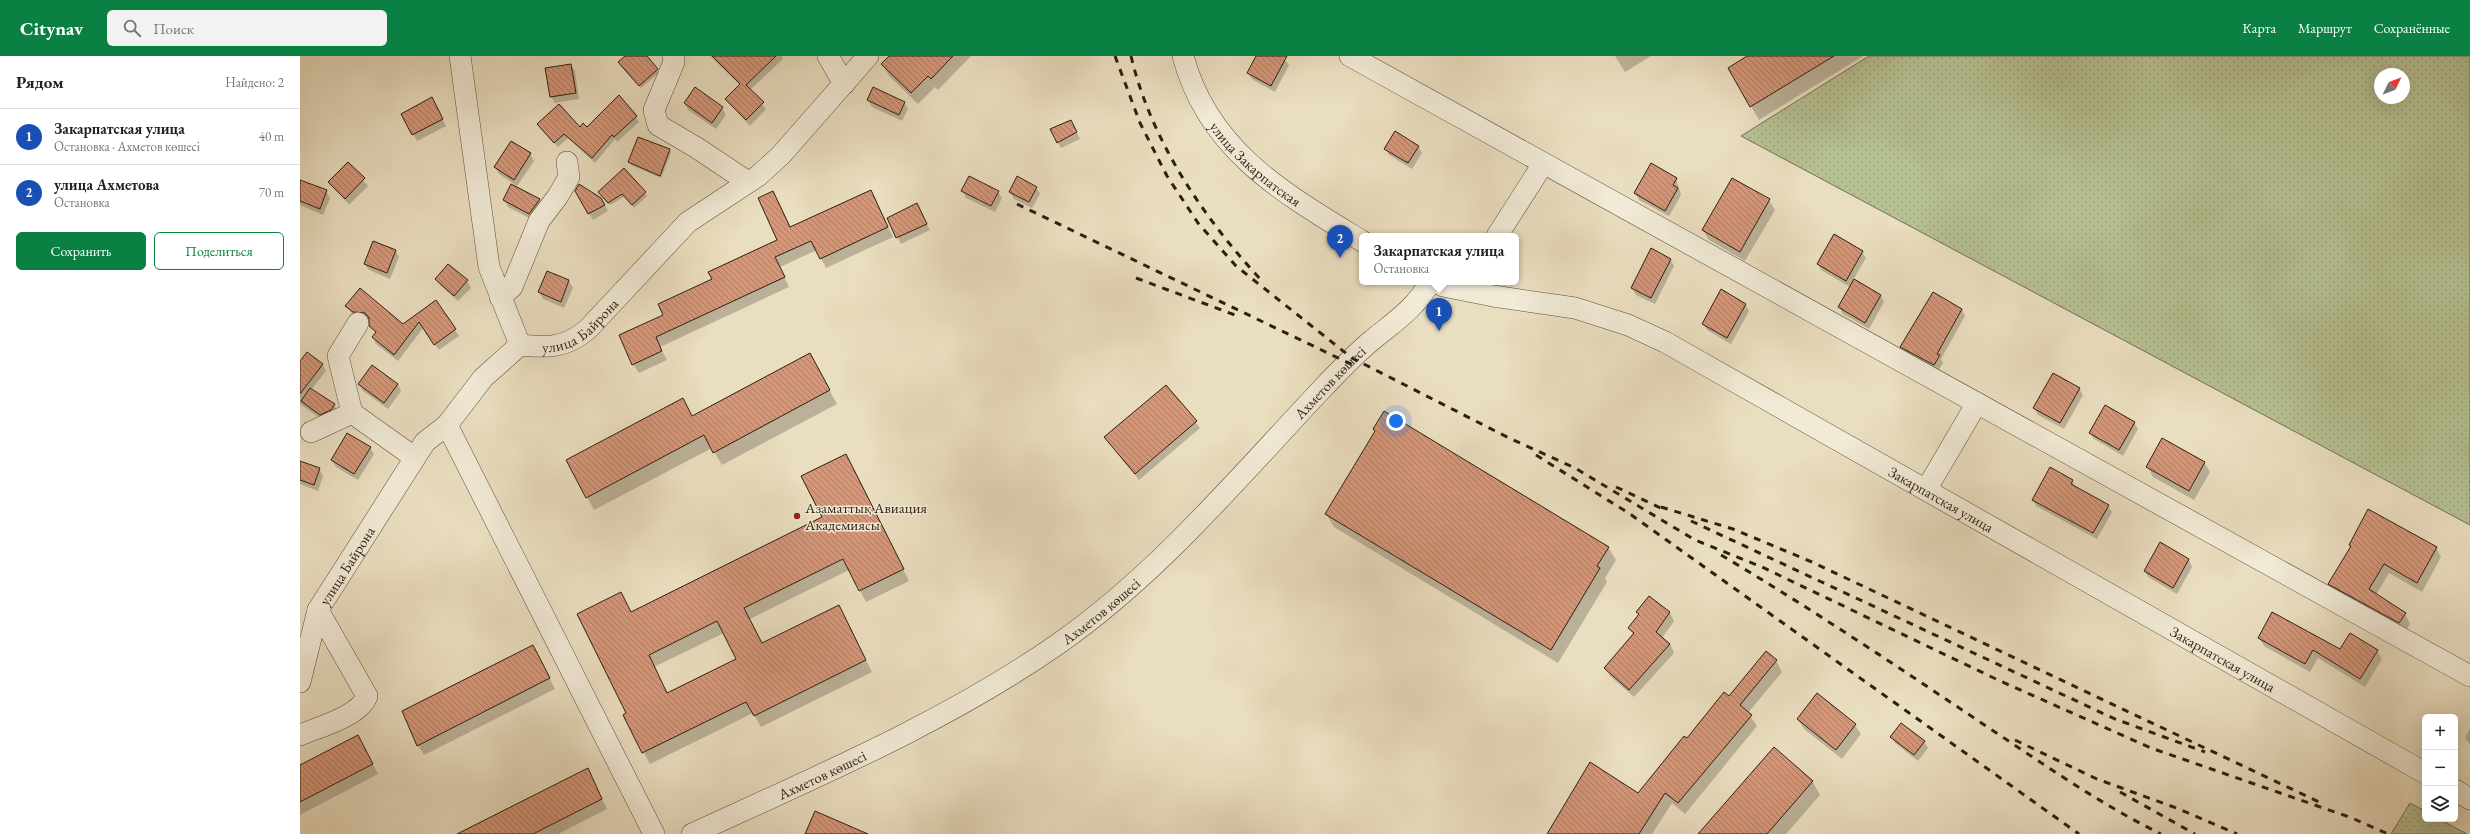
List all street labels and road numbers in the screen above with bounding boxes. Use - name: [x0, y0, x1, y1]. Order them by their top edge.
- street label: улица Закарпатская: [1206, 117, 1306, 210]
- street label: улица Байрона: [542, 294, 622, 356]
- street label: Ахметов көшесі: [1289, 341, 1369, 423]
- street label: Закарпатская улица: [1885, 461, 1997, 536]
- street label: улица Байрона: [314, 522, 379, 608]
- street label: Ахметов көшесі: [1057, 573, 1144, 649]
- street label: Закарпатская улица: [2167, 621, 2279, 696]
- street label: Ахметов көшесі: [774, 745, 869, 804]

